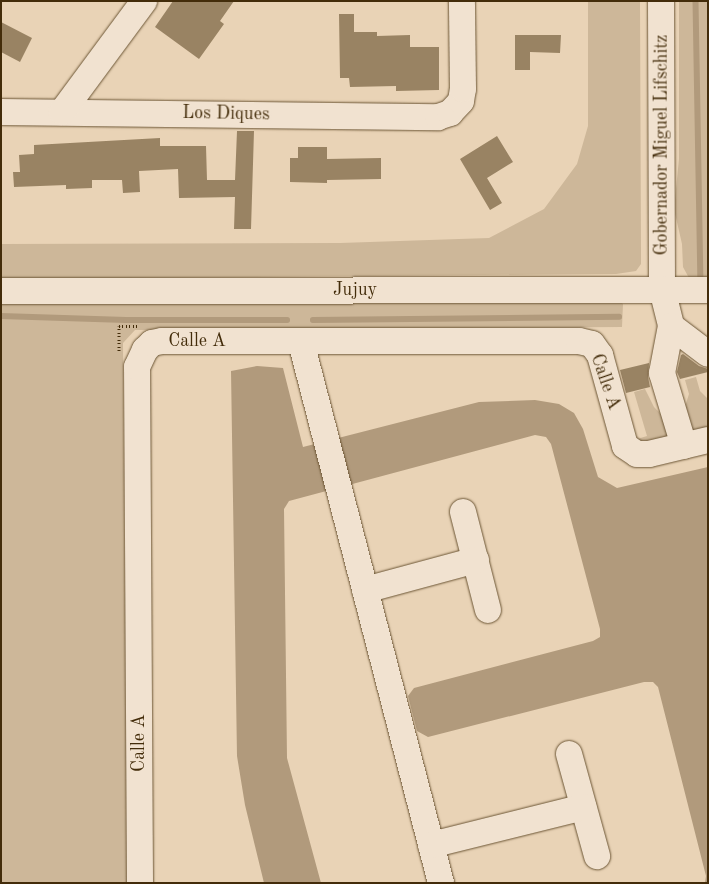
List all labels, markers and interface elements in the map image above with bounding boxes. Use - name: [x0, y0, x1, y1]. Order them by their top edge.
- street label: Gobernador Miguel Lifschitz: [651, 35, 673, 255]
- street label: Los Diques: [182, 102, 270, 126]
- street label: Jujuy: [333, 279, 377, 301]
- street label: Calle A: [168, 330, 226, 352]
- street label: Calle A: [585, 351, 625, 413]
- street label: Calle A: [128, 714, 150, 772]

